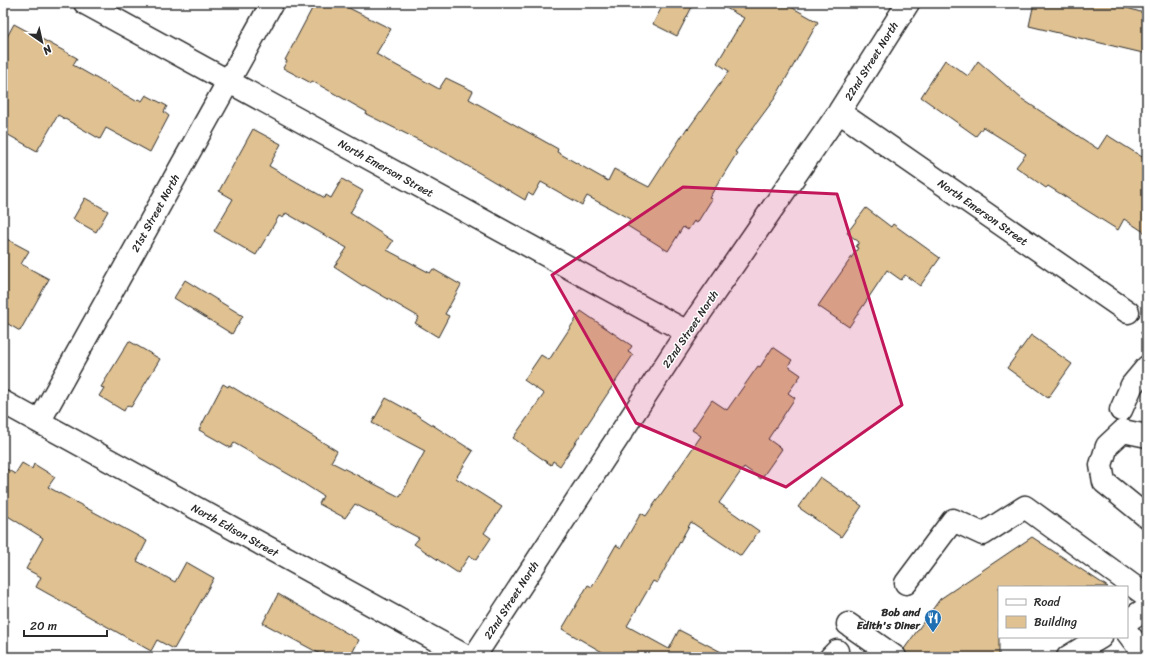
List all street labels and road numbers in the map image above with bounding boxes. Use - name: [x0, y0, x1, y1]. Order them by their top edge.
- street label: 22nd Street North: [839, 18, 904, 105]
- street label: North Emerson Street: [334, 134, 437, 203]
- street label: 21st Street North: [126, 170, 185, 256]
- street label: North Emerson Street: [934, 174, 1032, 251]
- street label: 22nd Street North: [657, 286, 724, 372]
- street label: North Edison Street: [188, 499, 282, 563]
- street label: 22nd Street North: [479, 557, 544, 643]

